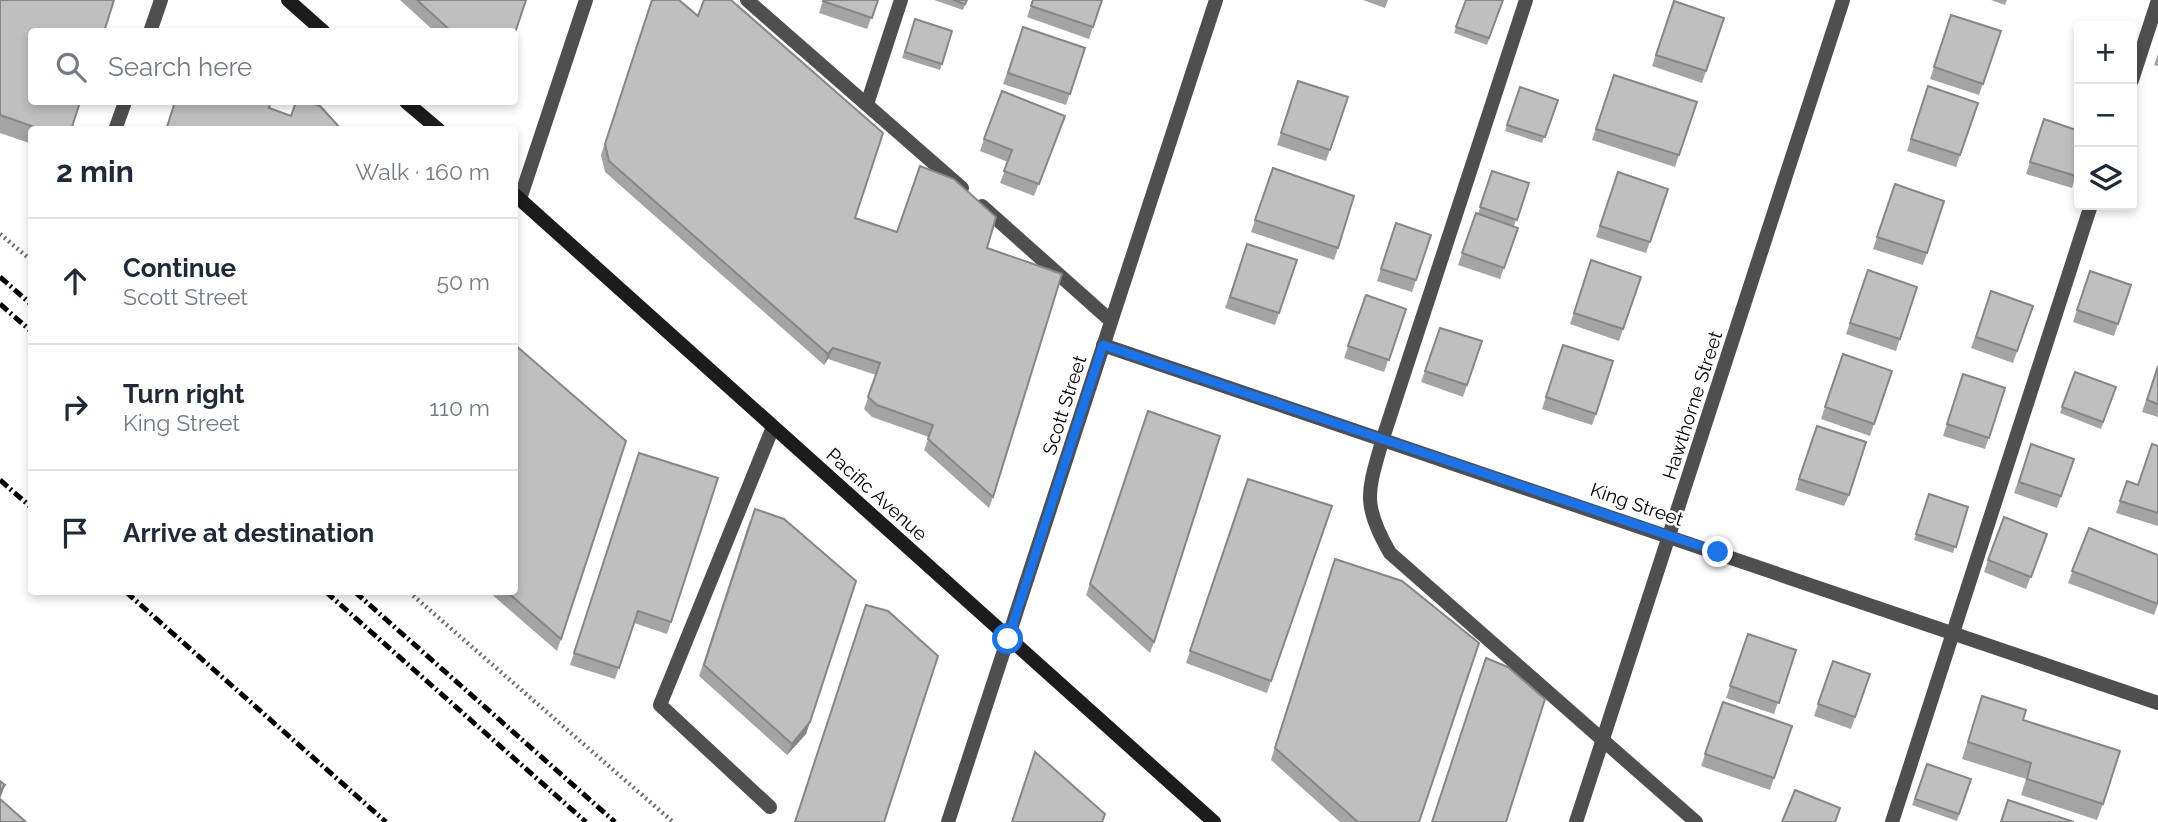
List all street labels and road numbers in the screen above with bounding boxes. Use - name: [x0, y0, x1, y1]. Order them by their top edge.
- street label: Hawthorne Street: [1658, 327, 1727, 482]
- street label: Scott Street: [1038, 352, 1091, 458]
- street label: Pacific Avenue: [822, 443, 932, 545]
- street label: King Street: [1588, 478, 1687, 530]

